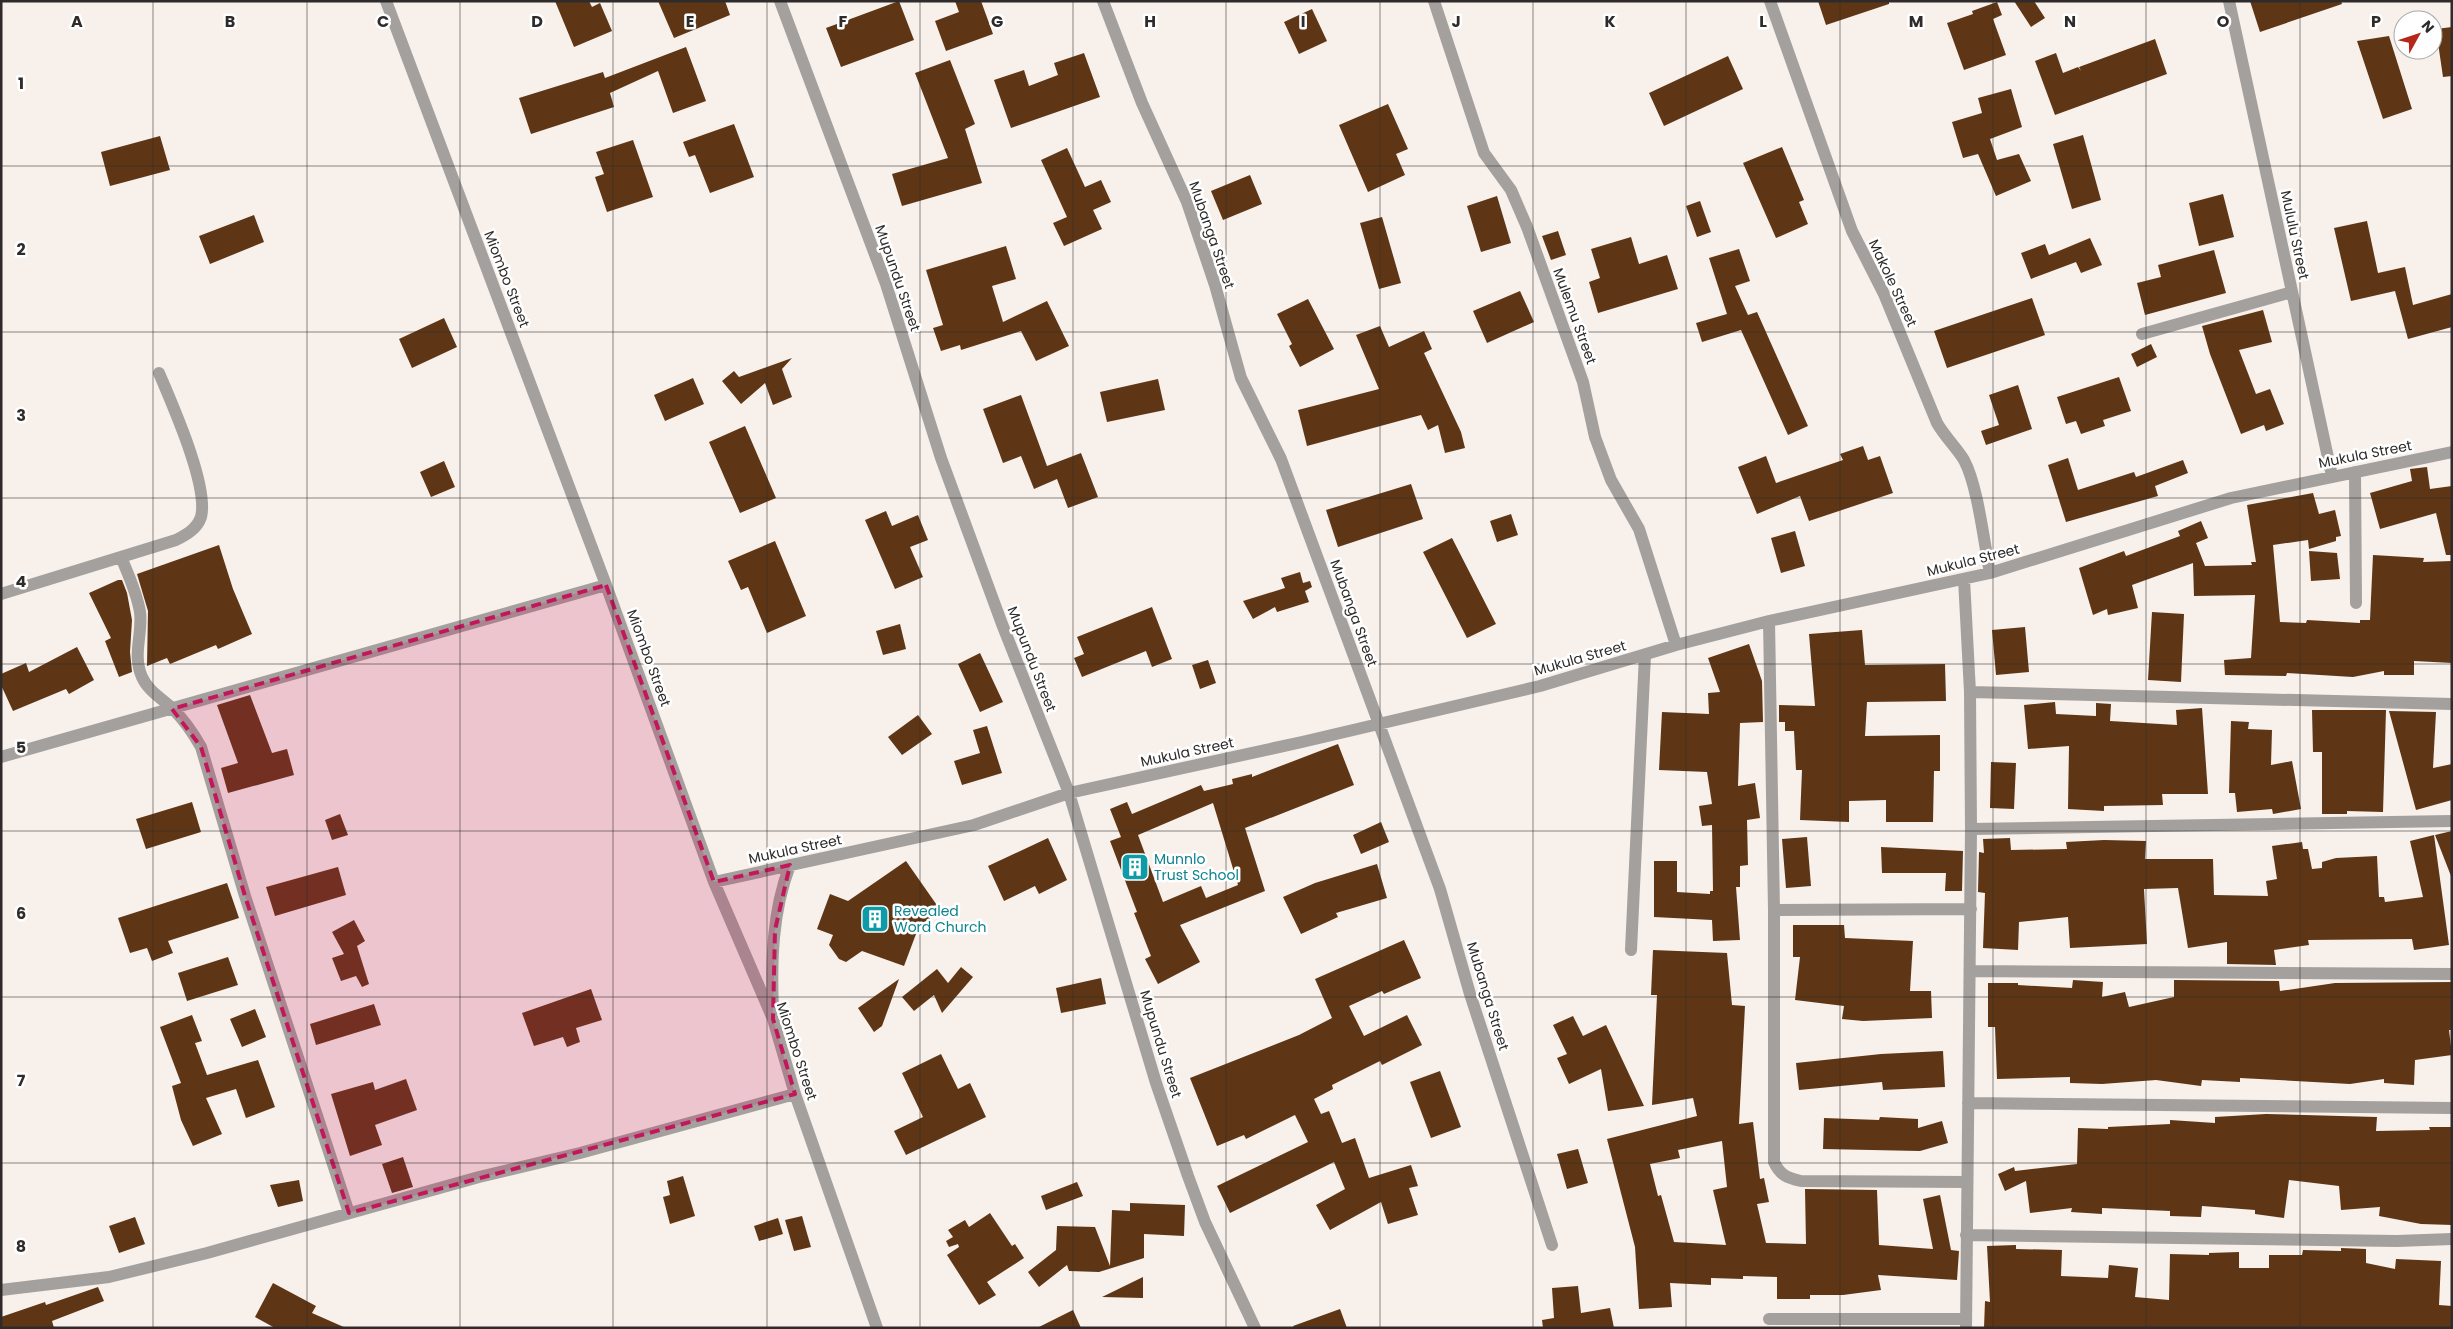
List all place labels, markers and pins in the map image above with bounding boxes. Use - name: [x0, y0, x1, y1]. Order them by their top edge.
- place label: Munnlo Trust School: [1154, 849, 1239, 885]
- building icon: Munnlo Trust School: [1120, 852, 1150, 882]
- place label: Revealed Word Church: [894, 901, 986, 937]
- building icon: Revealed Word Church: [860, 904, 890, 934]

